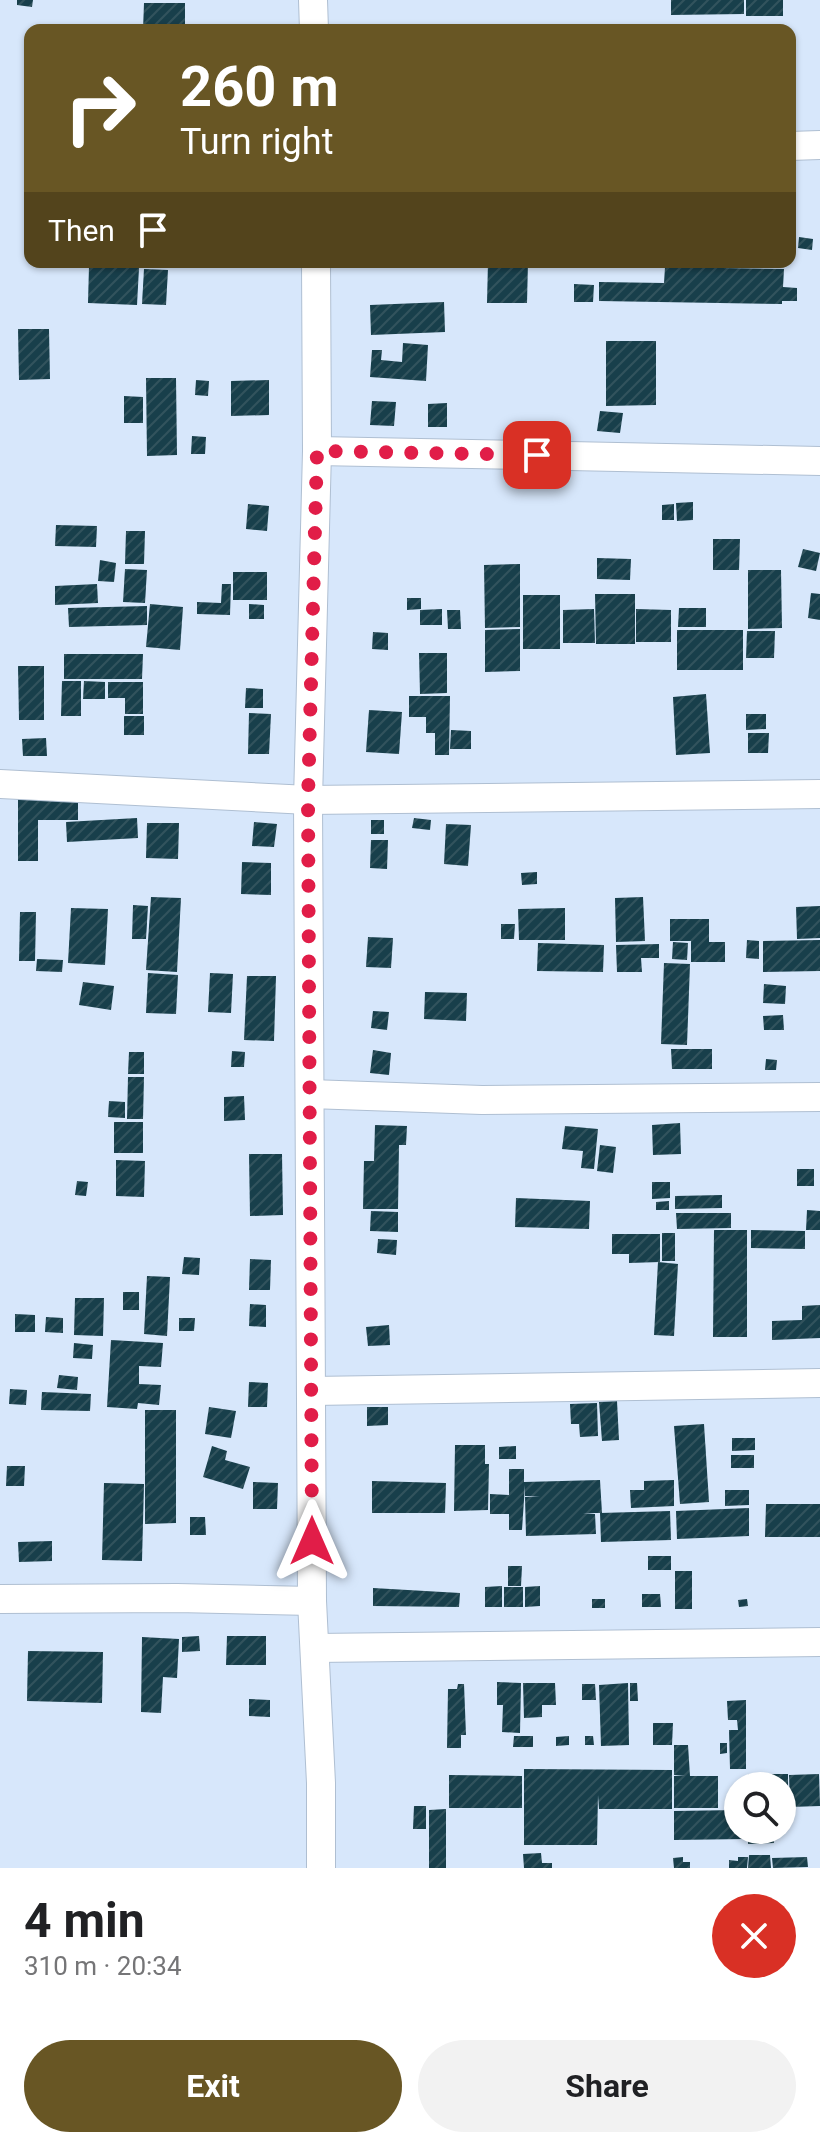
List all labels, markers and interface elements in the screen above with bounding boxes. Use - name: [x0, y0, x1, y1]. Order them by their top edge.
- text: 260 m: [180, 54, 339, 120]
- icon: right: [48, 56, 152, 160]
- text: Turn right: [180, 121, 333, 163]
- icon: arrive: [131, 208, 175, 252]
- text: Then: [48, 213, 115, 248]
- pin: [503, 421, 571, 489]
- icon: arrive: [515, 433, 559, 477]
- position arrow: [270, 1499, 354, 1583]
- map controls: [724, 1772, 796, 1844]
- button: search: [724, 1772, 796, 1844]
- text: 4 min: [24, 1892, 145, 1949]
- button: close: [712, 1894, 796, 1978]
- text: 310 m · 20:34: [24, 1951, 182, 1981]
- button: Exit: [24, 2040, 402, 2132]
- button: Share: [418, 2040, 796, 2132]

